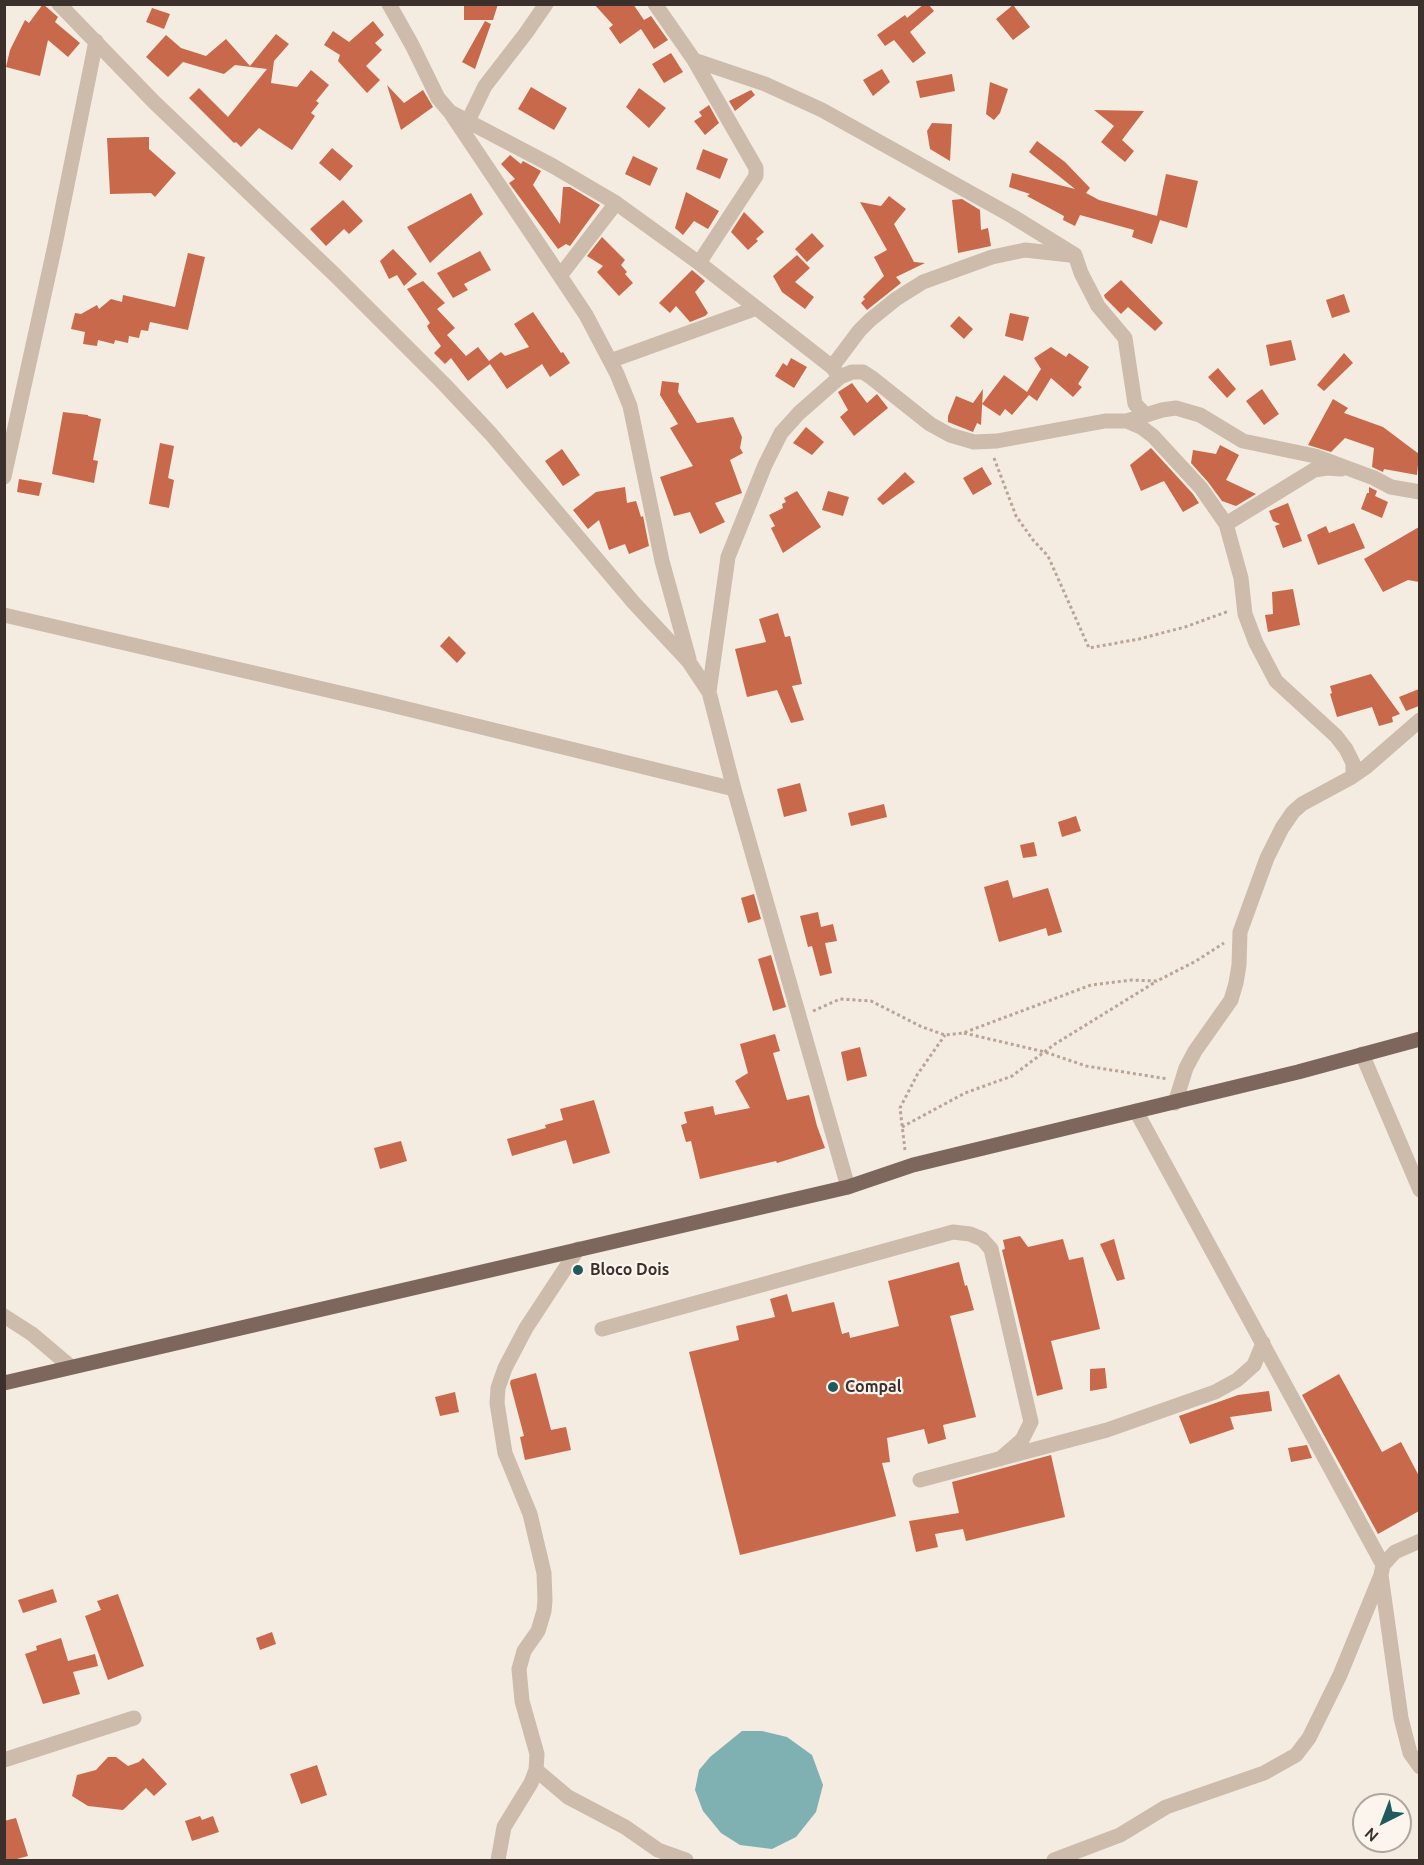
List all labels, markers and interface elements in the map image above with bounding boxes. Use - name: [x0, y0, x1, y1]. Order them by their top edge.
- place label: Bloco Dois: [590, 1260, 669, 1280]
- marker: Bloco Dois: [571, 1263, 585, 1277]
- place label: Compal: [845, 1377, 902, 1397]
- marker: Compal: [826, 1380, 840, 1394]
- north arrow: [1352, 1793, 1412, 1853]
- text: N: [1361, 1824, 1382, 1846]

